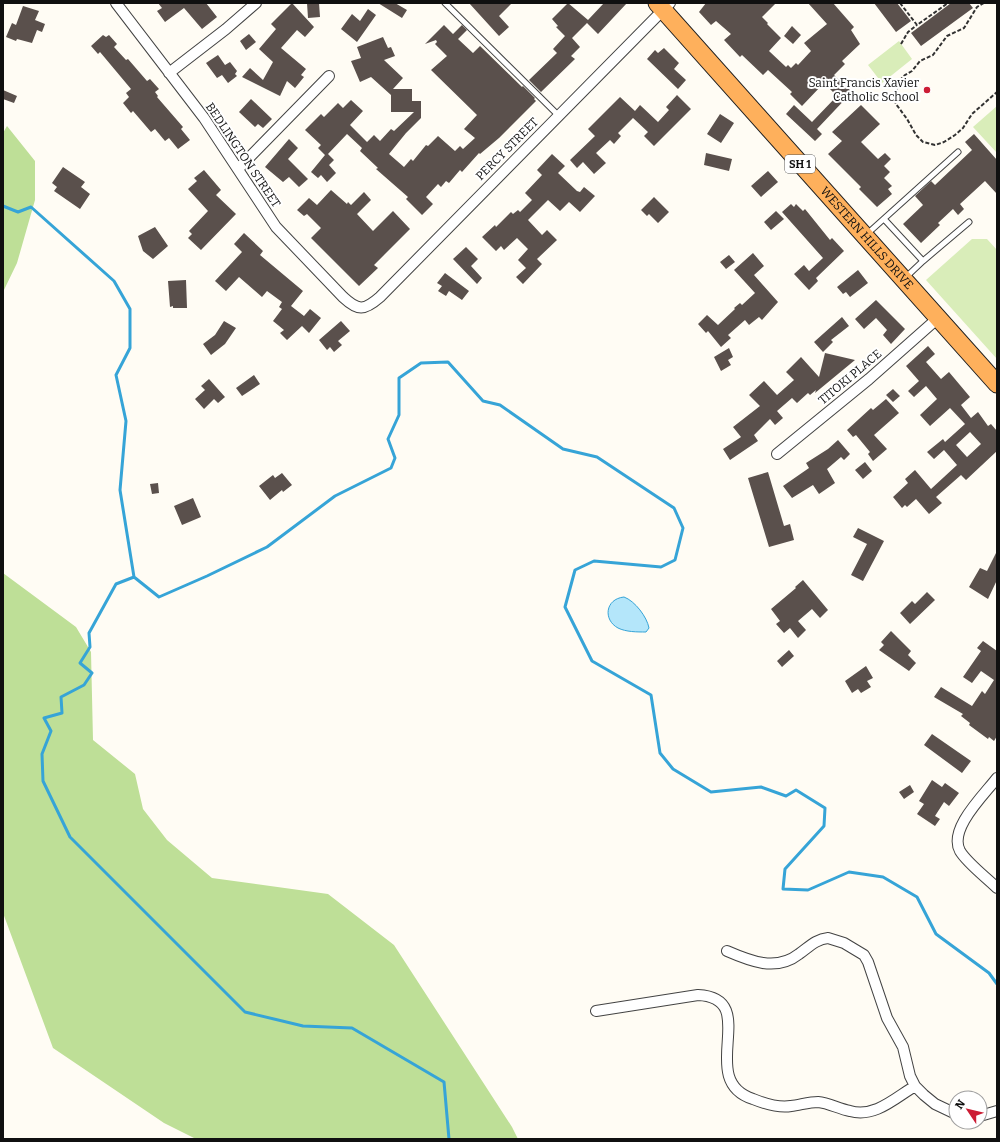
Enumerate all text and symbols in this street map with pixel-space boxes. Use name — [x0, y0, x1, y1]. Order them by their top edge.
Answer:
place label: Saint Francis Xavier Catholic School — [808, 76, 920, 104]
marker: Saint Francis Xavier Catholic School — [922, 85, 932, 95]
street label: BEDLINGTON STREET — [203, 100, 283, 210]
street label: PERCY STREET — [473, 115, 541, 183]
road number: SH 1 — [785, 155, 815, 173]
street label: WESTERN HILLS DRIVE — [817, 184, 916, 292]
street label: TITOKI PLACE — [816, 347, 884, 407]
north arrow — [948, 1090, 988, 1130]
text: N — [952, 1097, 968, 1112]

